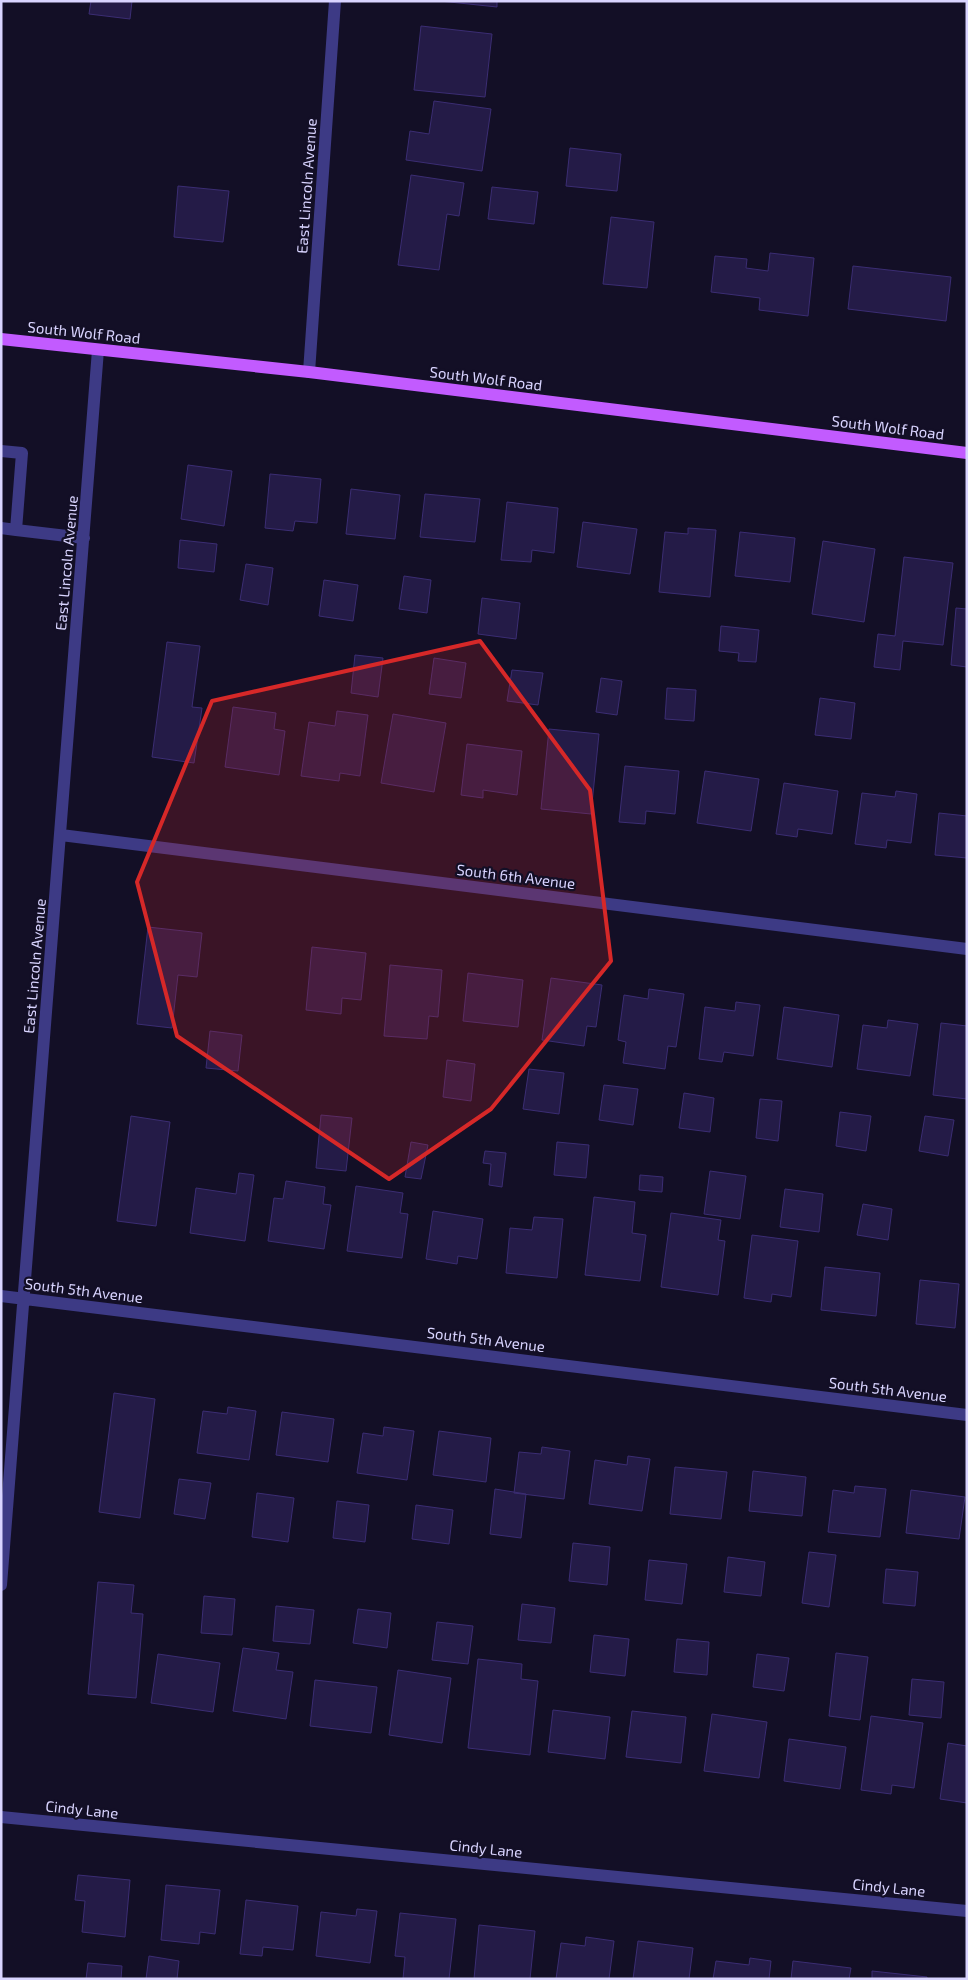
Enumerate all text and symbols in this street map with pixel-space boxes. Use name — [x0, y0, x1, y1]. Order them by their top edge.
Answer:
street label: East Lincoln Avenue — [292, 118, 320, 254]
street label: South Wolf Road — [27, 317, 141, 347]
street label: South Wolf Road — [429, 362, 543, 394]
street label: South Wolf Road — [831, 411, 945, 443]
street label: East Lincoln Avenue — [51, 495, 81, 631]
street label: South 6th Avenue — [456, 860, 576, 892]
street label: East Lincoln Avenue — [19, 898, 49, 1034]
street label: South 5th Avenue — [24, 1274, 144, 1306]
street label: South 5th Avenue — [426, 1323, 546, 1355]
street label: South 5th Avenue — [828, 1373, 948, 1405]
street label: Cindy Lane — [45, 1796, 119, 1822]
street label: Cindy Lane — [449, 1835, 523, 1861]
street label: Cindy Lane — [852, 1874, 926, 1900]

